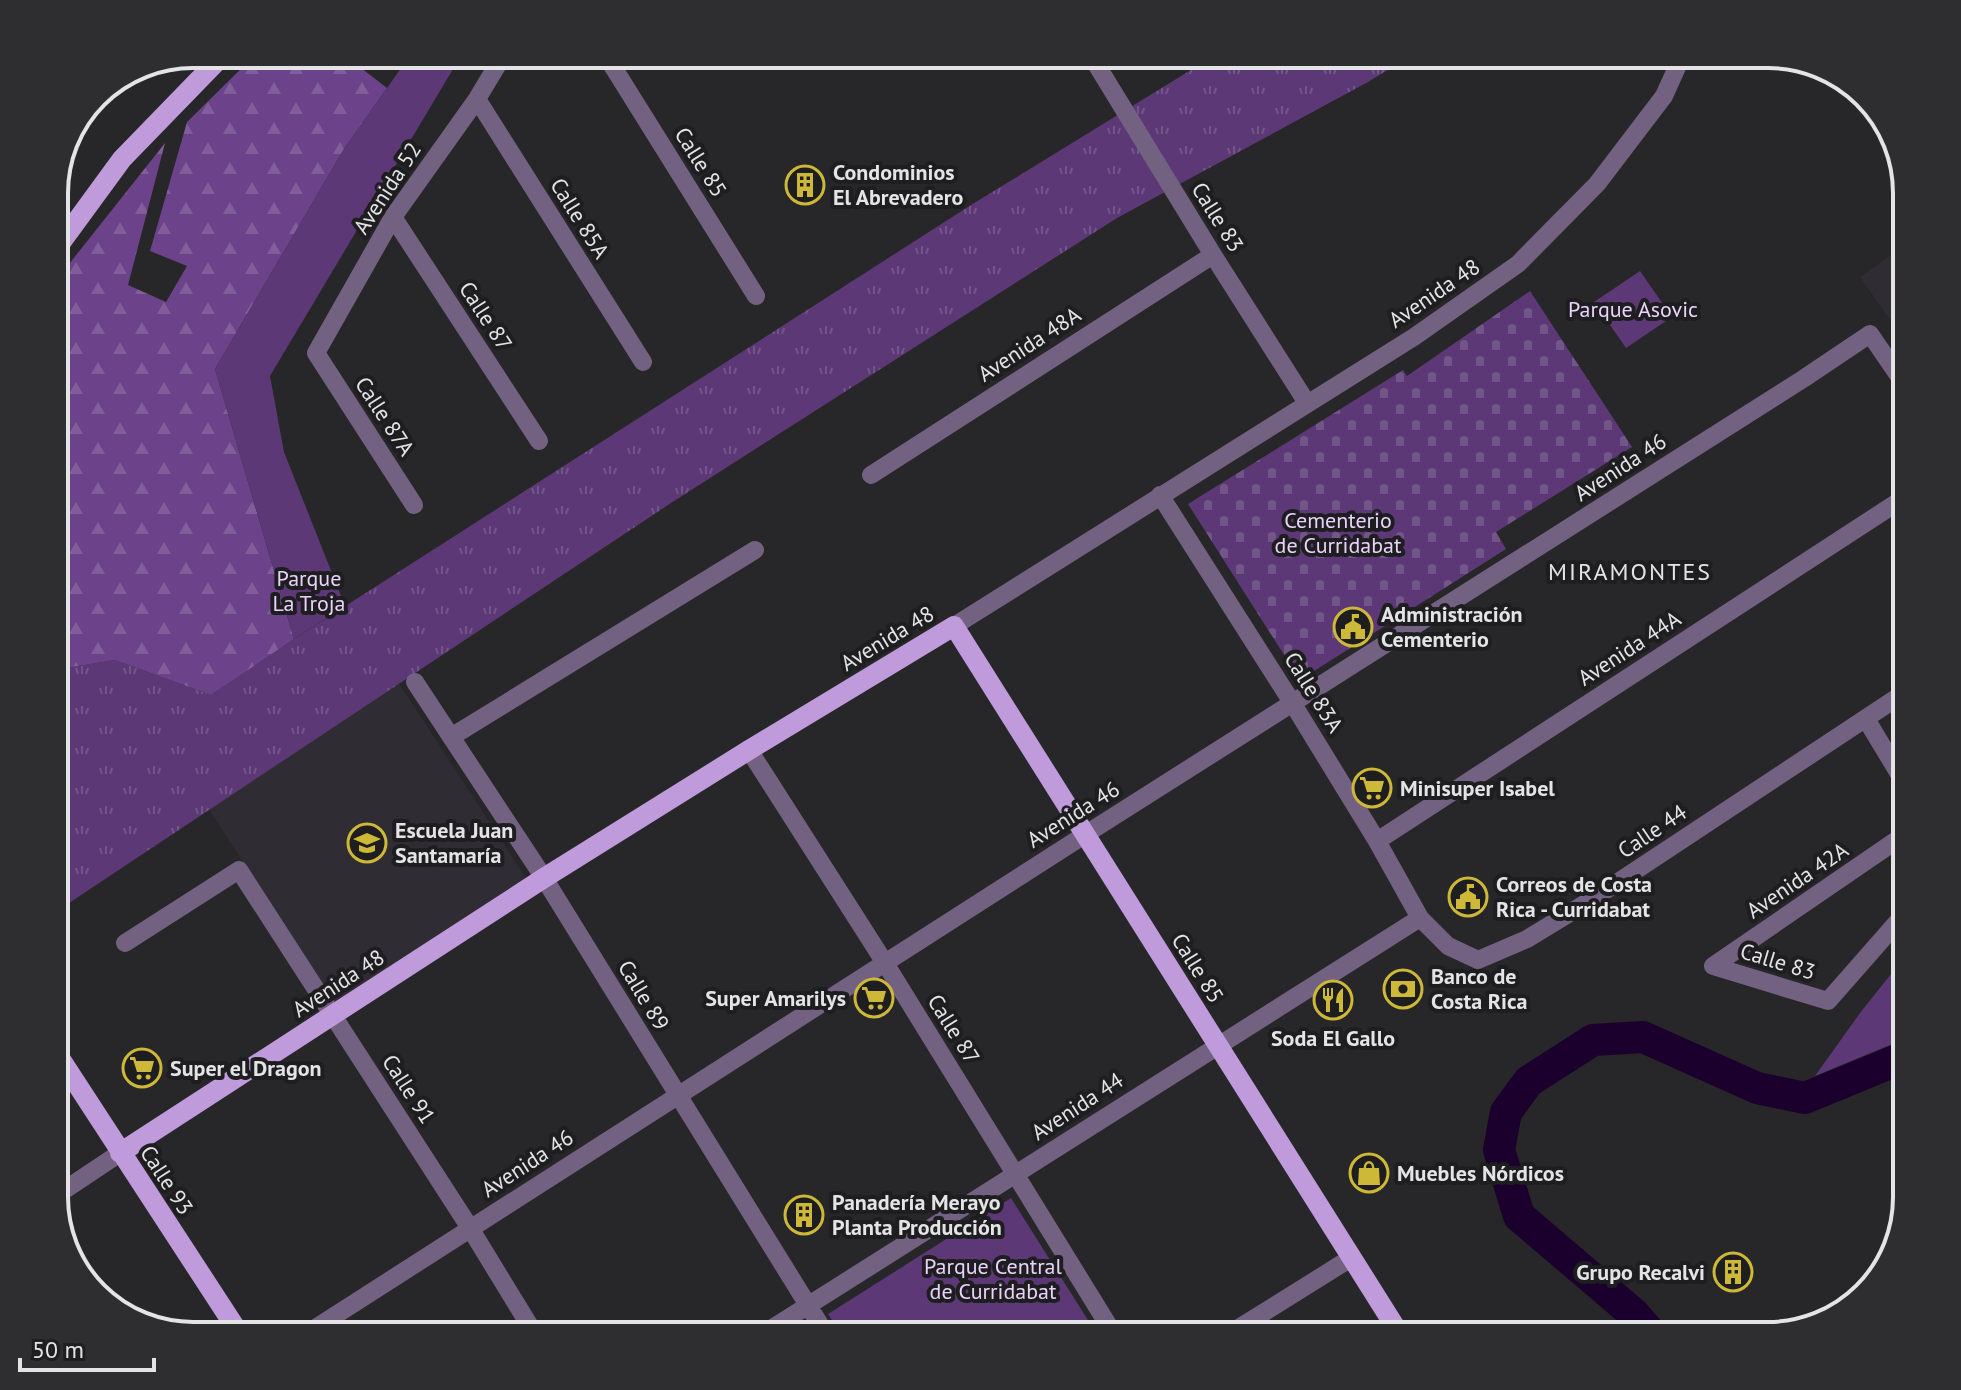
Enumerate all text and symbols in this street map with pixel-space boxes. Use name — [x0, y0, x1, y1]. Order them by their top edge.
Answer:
street label: Calle 85 — [669, 122, 733, 202]
street label: Avenida 52 — [347, 137, 427, 239]
place label: Condominios El Abrevadero — [833, 158, 963, 211]
building icon: Condominios El Abrevadero — [784, 164, 826, 206]
street label: Calle 85A — [544, 172, 616, 264]
street label: Calle 83 — [1186, 177, 1250, 257]
street label: Avenida 48 — [1383, 252, 1485, 334]
street label: Calle 87 — [453, 276, 519, 356]
park label: Parque Asovic — [1568, 295, 1698, 323]
street label: Avenida 48A — [972, 300, 1086, 388]
street label: Calle 87A — [349, 371, 421, 461]
street label: Avenida 46 — [1569, 427, 1671, 507]
park label: Cementerio de Curridabat — [1275, 506, 1402, 559]
district label: MIRAMONTES — [1548, 556, 1712, 587]
park label: Parque La Troja — [273, 564, 346, 617]
street label: Avenida 48 — [835, 599, 939, 677]
place label: Administración Cementerio — [1381, 600, 1523, 653]
street label: Avenida 44A — [1572, 604, 1686, 692]
public building icon: Administración Cementerio — [1332, 606, 1374, 648]
street label: Calle 83A — [1278, 646, 1350, 738]
supermarket icon: Minisuper Isabel — [1351, 767, 1393, 809]
place label: Minisuper Isabel — [1400, 774, 1555, 802]
street label: Avenida 46 — [1021, 775, 1125, 853]
street label: Calle 44 — [1612, 798, 1692, 864]
place label: Escuela Juan Santamaría — [395, 816, 513, 869]
school or university icon: Escuela Juan Santamaría — [346, 822, 388, 864]
street label: Avenida 42A — [1741, 836, 1853, 924]
place label: Correos de Costa Rica - Curridabat — [1496, 870, 1652, 923]
public building icon: Correos de Costa Rica - Curridabat — [1447, 876, 1489, 918]
street label: Calle 85 — [1166, 928, 1230, 1008]
street label: Calle 83 — [1737, 936, 1819, 986]
street label: Avenida 48 — [287, 943, 389, 1023]
street label: Calle 89 — [612, 955, 676, 1035]
place label: Banco de Costa Rica — [1431, 962, 1527, 1015]
bank icon: Banco de Costa Rica — [1382, 968, 1424, 1010]
supermarket icon: Super Amarilys — [853, 977, 895, 1019]
restaurant icon: Soda El Gallo — [1312, 979, 1354, 1021]
place label: Super Amarilys — [705, 984, 846, 1012]
street label: Calle 87 — [922, 989, 986, 1069]
place label: Soda El Gallo — [1271, 1024, 1395, 1052]
supermarket icon: Super el Dragon — [121, 1047, 163, 1089]
street label: Calle 91 — [376, 1049, 442, 1129]
place label: Super el Dragon — [170, 1054, 322, 1082]
street label: Avenida 44 — [1026, 1066, 1128, 1146]
street label: Avenida 46 — [476, 1123, 578, 1203]
street label: Calle 93 — [134, 1140, 200, 1220]
shop icon: Muebles Nórdicos — [1348, 1152, 1390, 1194]
place label: Muebles Nórdicos — [1397, 1159, 1564, 1187]
place label: Panadería Merayo Planta Producción — [832, 1188, 1002, 1241]
building icon: Panadería Merayo Planta Producción — [783, 1194, 825, 1236]
building icon: Grupo Recalvi — [1712, 1251, 1754, 1293]
park label: Parque Central de Curridabat — [924, 1252, 1063, 1305]
place label: Grupo Recalvi — [1576, 1258, 1705, 1286]
scale bar — [20, 1322, 154, 1372]
text: 50 m — [32, 1334, 84, 1365]

